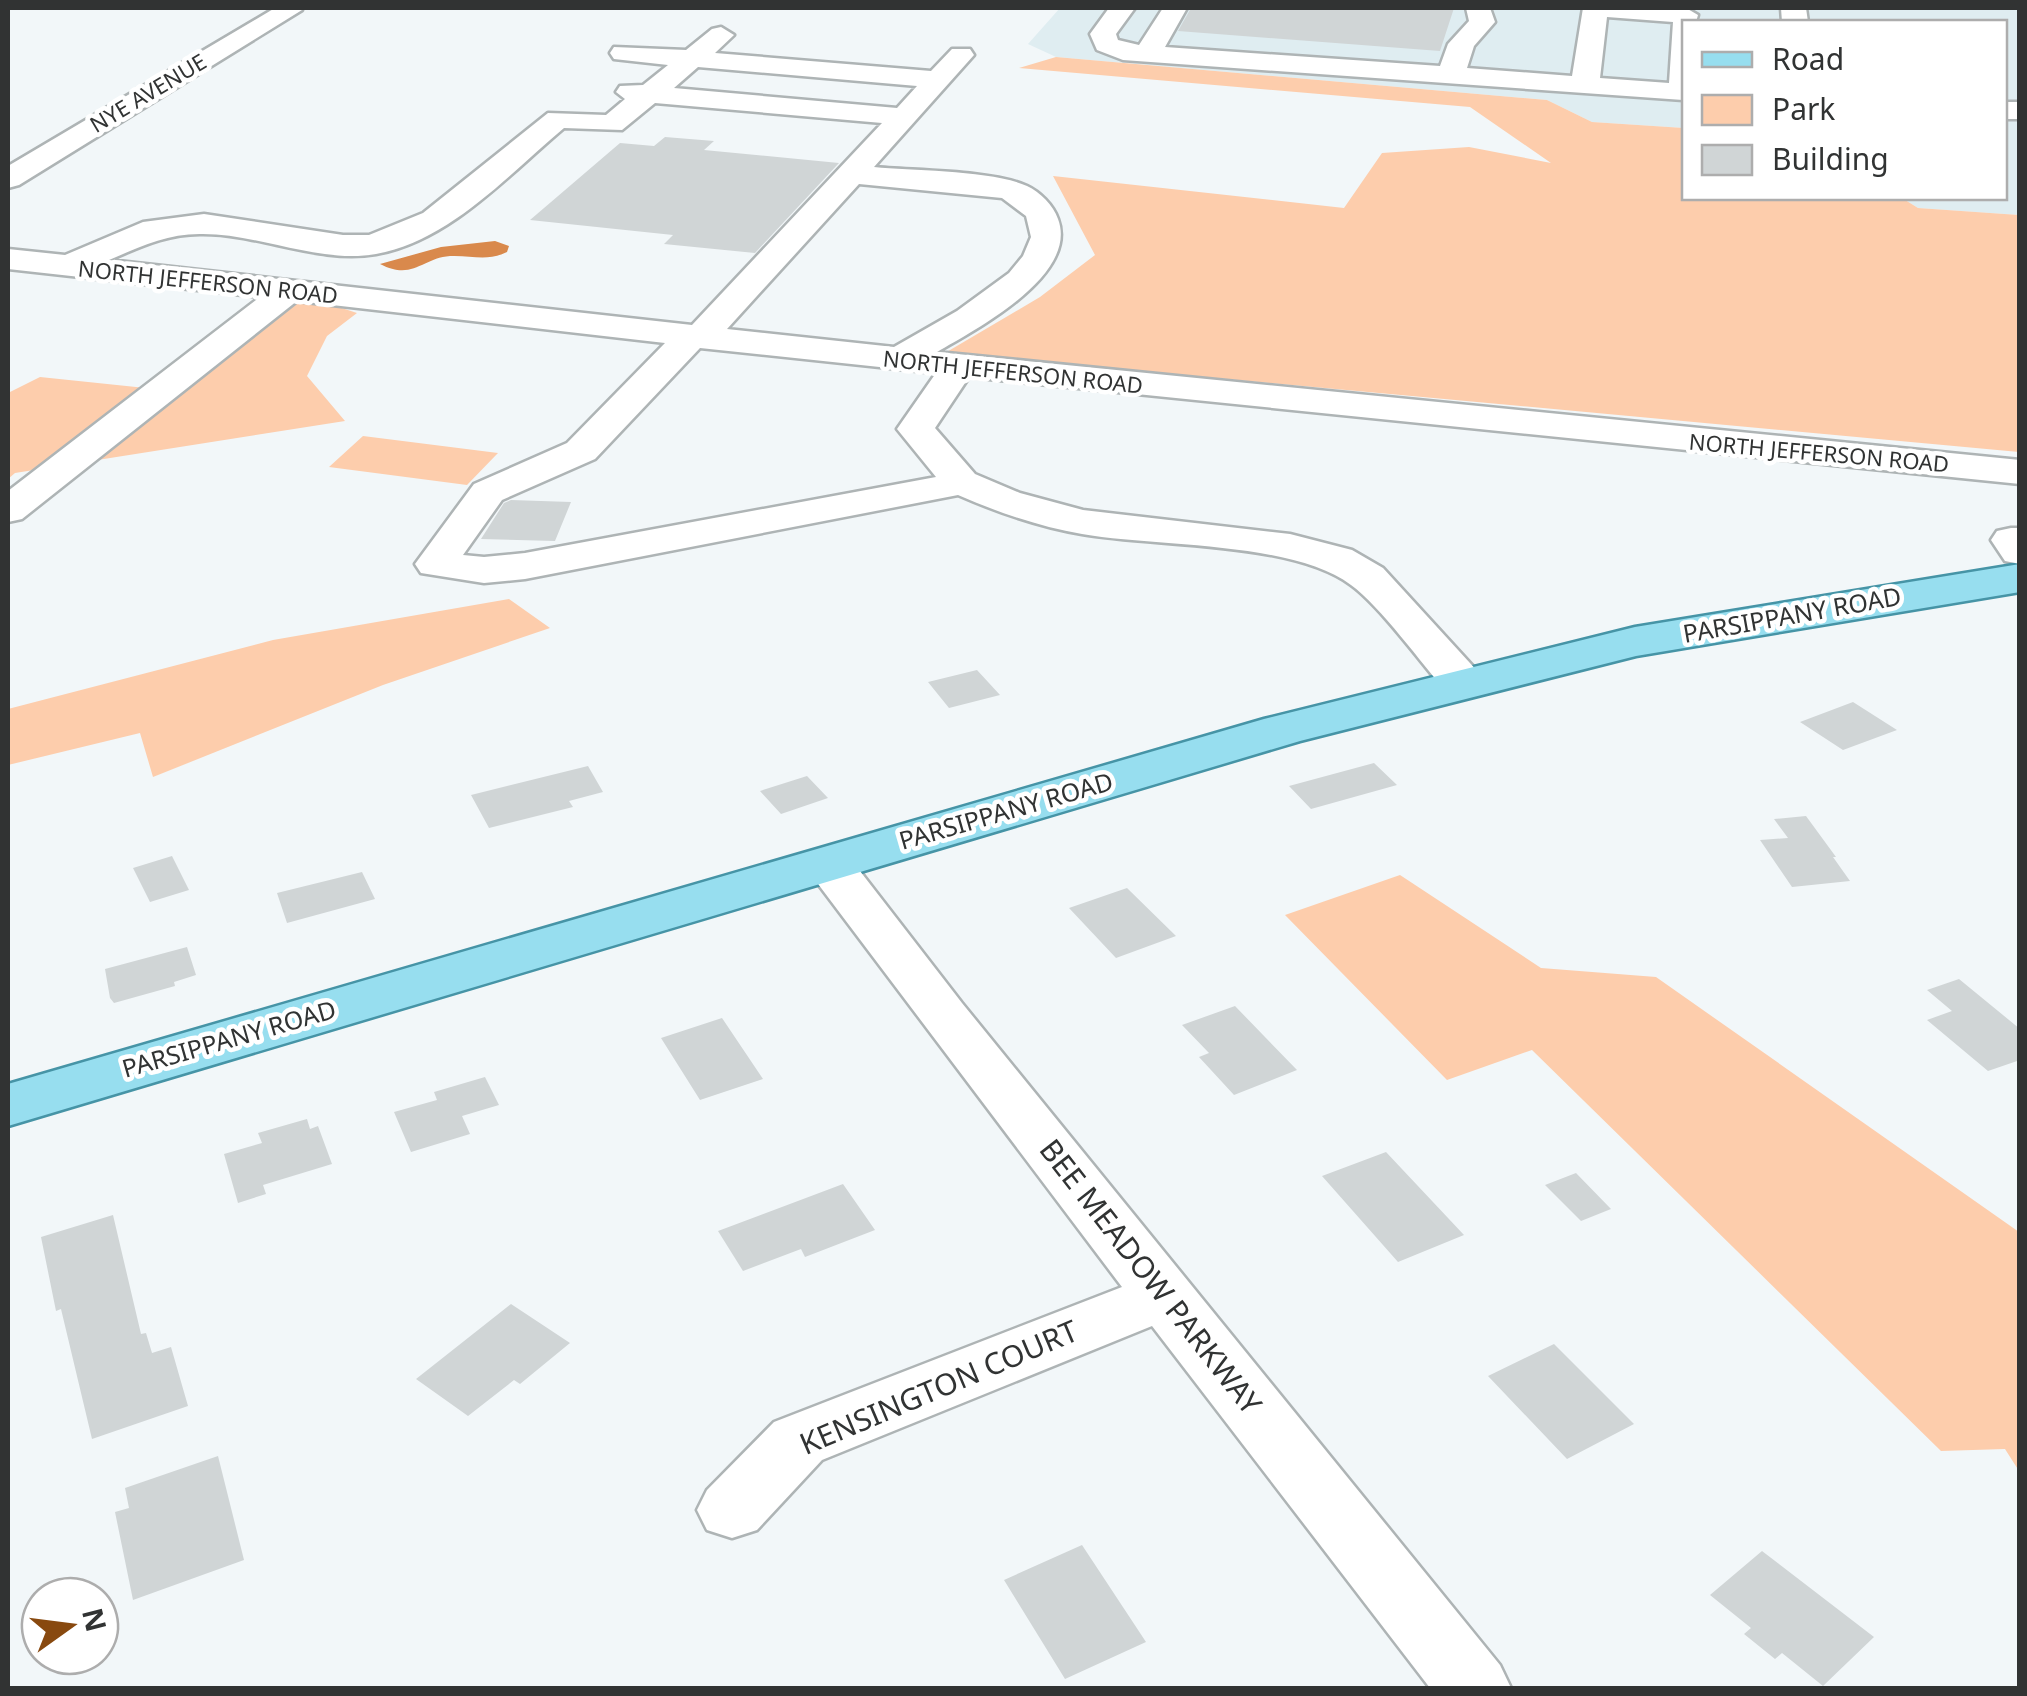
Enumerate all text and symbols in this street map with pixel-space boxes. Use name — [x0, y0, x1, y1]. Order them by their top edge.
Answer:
legend — [1682, 20, 2007, 200]
text: Road — [1772, 38, 1844, 79]
street label: NYE AVENUE — [84, 46, 211, 139]
text: Park — [1772, 88, 1835, 129]
text: Building — [1772, 138, 1889, 179]
street label: NORTH JEFFERSON ROAD — [77, 252, 339, 310]
street label: NORTH JEFFERSON ROAD — [882, 342, 1144, 400]
street label: NORTH JEFFERSON ROAD — [1688, 426, 1950, 478]
street label: PARSIPPANY ROAD — [1680, 578, 1904, 650]
street label: PARSIPPANY ROAD — [895, 763, 1117, 857]
street label: PARSIPPANY ROAD — [118, 991, 340, 1085]
street label: BEE MEADOW PARKWAY — [1031, 1130, 1272, 1422]
street label: KENSINGTON COURT — [793, 1309, 1084, 1464]
north arrow — [20, 1576, 120, 1676]
text: N — [74, 1604, 116, 1635]

